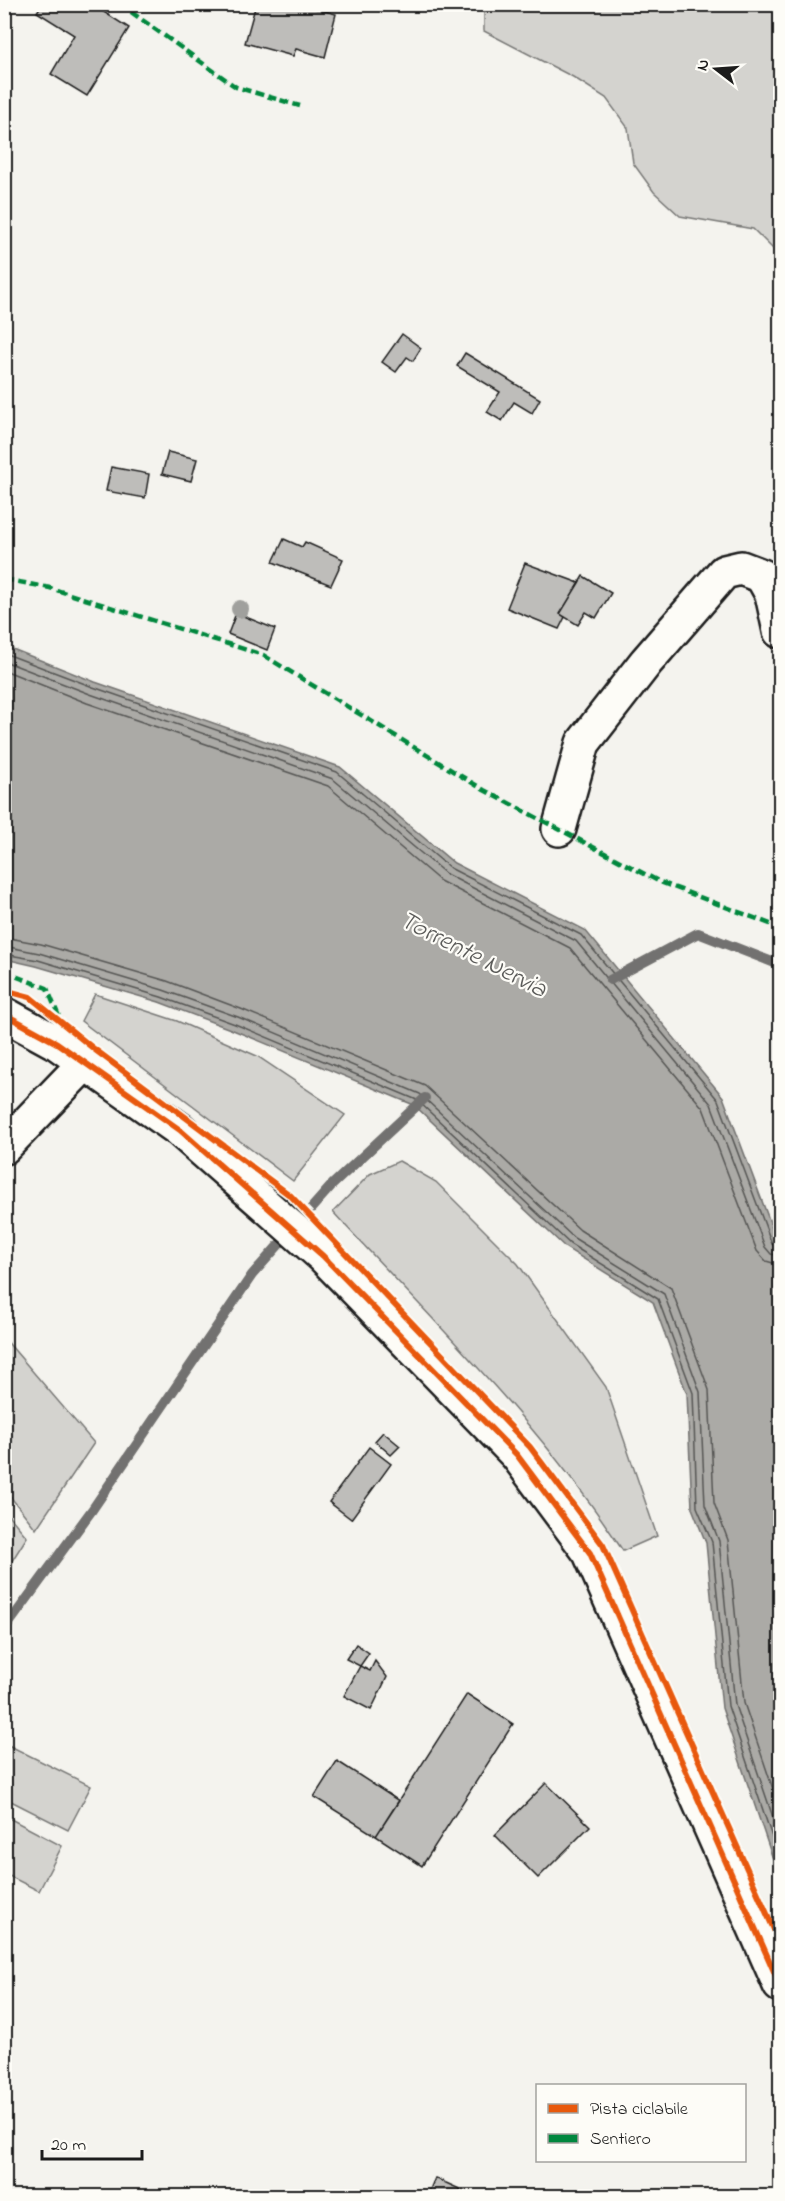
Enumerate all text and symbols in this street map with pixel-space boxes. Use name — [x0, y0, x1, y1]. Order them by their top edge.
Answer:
north arrow — [686, 39, 746, 99]
text: N — [691, 56, 717, 74]
water label: Torrente Nervia — [392, 902, 554, 1010]
legend — [536, 2084, 746, 2162]
text: Pista ciclabile — [590, 2097, 689, 2123]
scale bar — [42, 2123, 142, 2161]
text: Sentiero — [590, 2127, 651, 2153]
text: 20 m — [51, 2133, 86, 2159]

